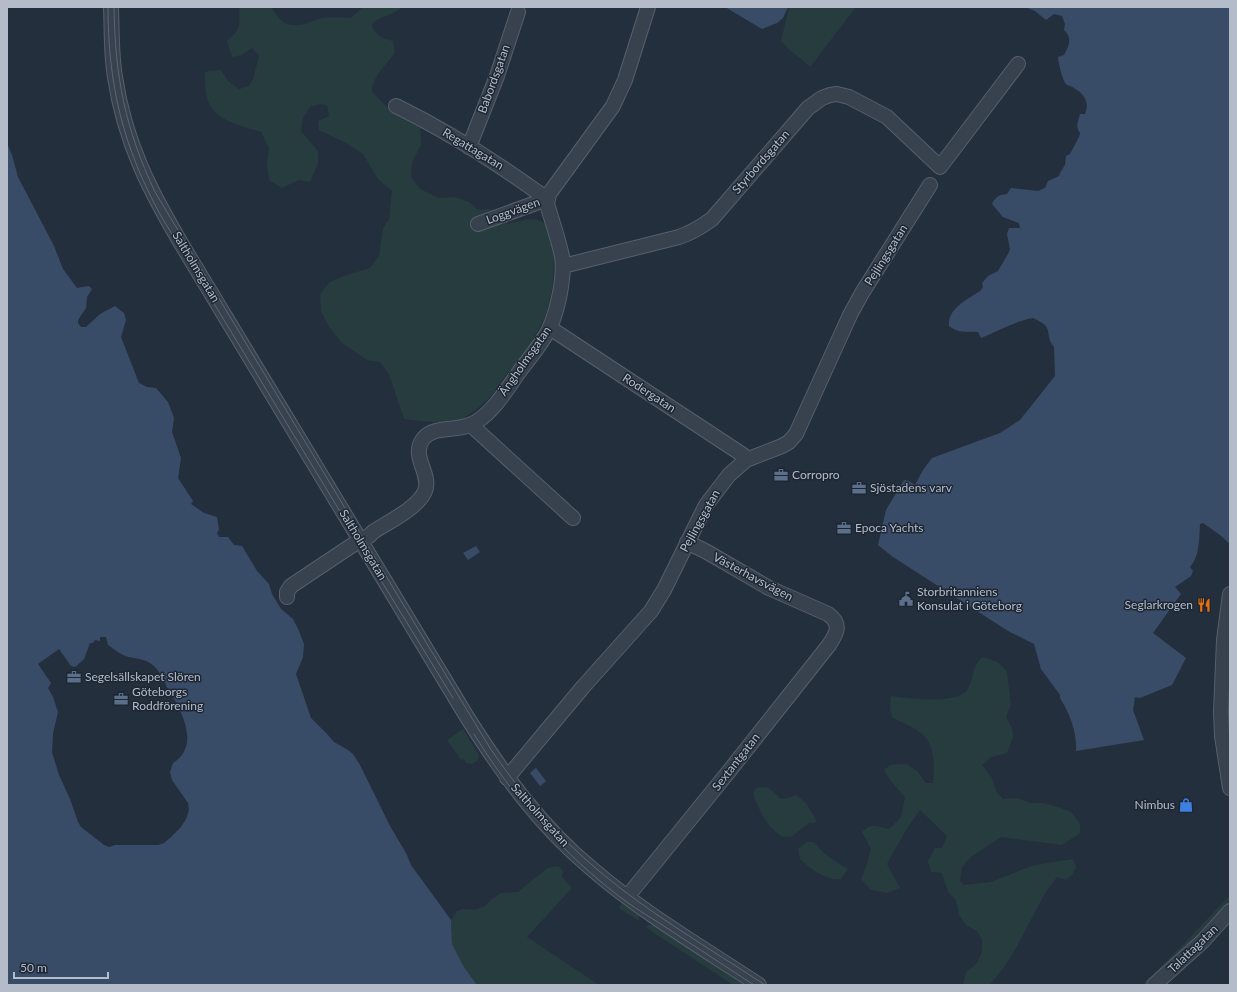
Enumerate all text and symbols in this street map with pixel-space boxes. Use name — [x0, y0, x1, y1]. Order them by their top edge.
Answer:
street label: Babordsgatan — [474, 42, 513, 115]
street label: Regattagatan — [440, 124, 507, 173]
street label: Styrbordsgatan — [729, 127, 792, 197]
street label: Loggvägen — [484, 194, 542, 227]
street label: Pejlingsgatan — [861, 221, 910, 288]
street label: Saltholmsgatan — [169, 229, 223, 305]
street label: Ängholmsgatan — [495, 323, 554, 398]
street label: Rodergatan — [620, 370, 679, 415]
office icon: Corropro — [773, 467, 789, 483]
place label: Corropro — [792, 467, 840, 482]
office icon: Sjöstadens varv — [851, 480, 867, 496]
place label: Sjöstadens varv — [870, 480, 953, 495]
street label: Pejlingsgatan — [676, 487, 723, 555]
street label: Saltholmsgatan — [336, 507, 390, 583]
office icon: Epoca Yachts — [836, 520, 852, 536]
place label: Epoca Yachts — [855, 520, 924, 535]
street label: Västerhavsvägen — [711, 549, 796, 604]
place label: Storbritanniens Konsulat i Göteborg — [917, 584, 1022, 613]
public building icon: Storbritanniens Konsulat i Göteborg — [898, 591, 914, 607]
place label: Seglarkrogen — [1125, 597, 1193, 612]
restaurant icon: Seglarkrogen — [1196, 597, 1212, 613]
office icon: Segelsällskapet Slören — [66, 669, 82, 685]
place label: Segelsällskapet Slören — [85, 669, 201, 684]
place label: Göteborgs Roddförening — [132, 684, 203, 713]
office icon: Göteborgs Roddförening — [113, 691, 129, 707]
street label: Sextantgatan — [708, 730, 763, 793]
street label: Saltholmsgatan — [508, 780, 573, 849]
place label: Nimbus — [1135, 797, 1175, 812]
shop icon: Nimbus — [1178, 797, 1194, 813]
street label: Talattagatan — [1165, 921, 1221, 976]
scale bar — [14, 954, 108, 980]
text: 50 m — [20, 960, 47, 975]

